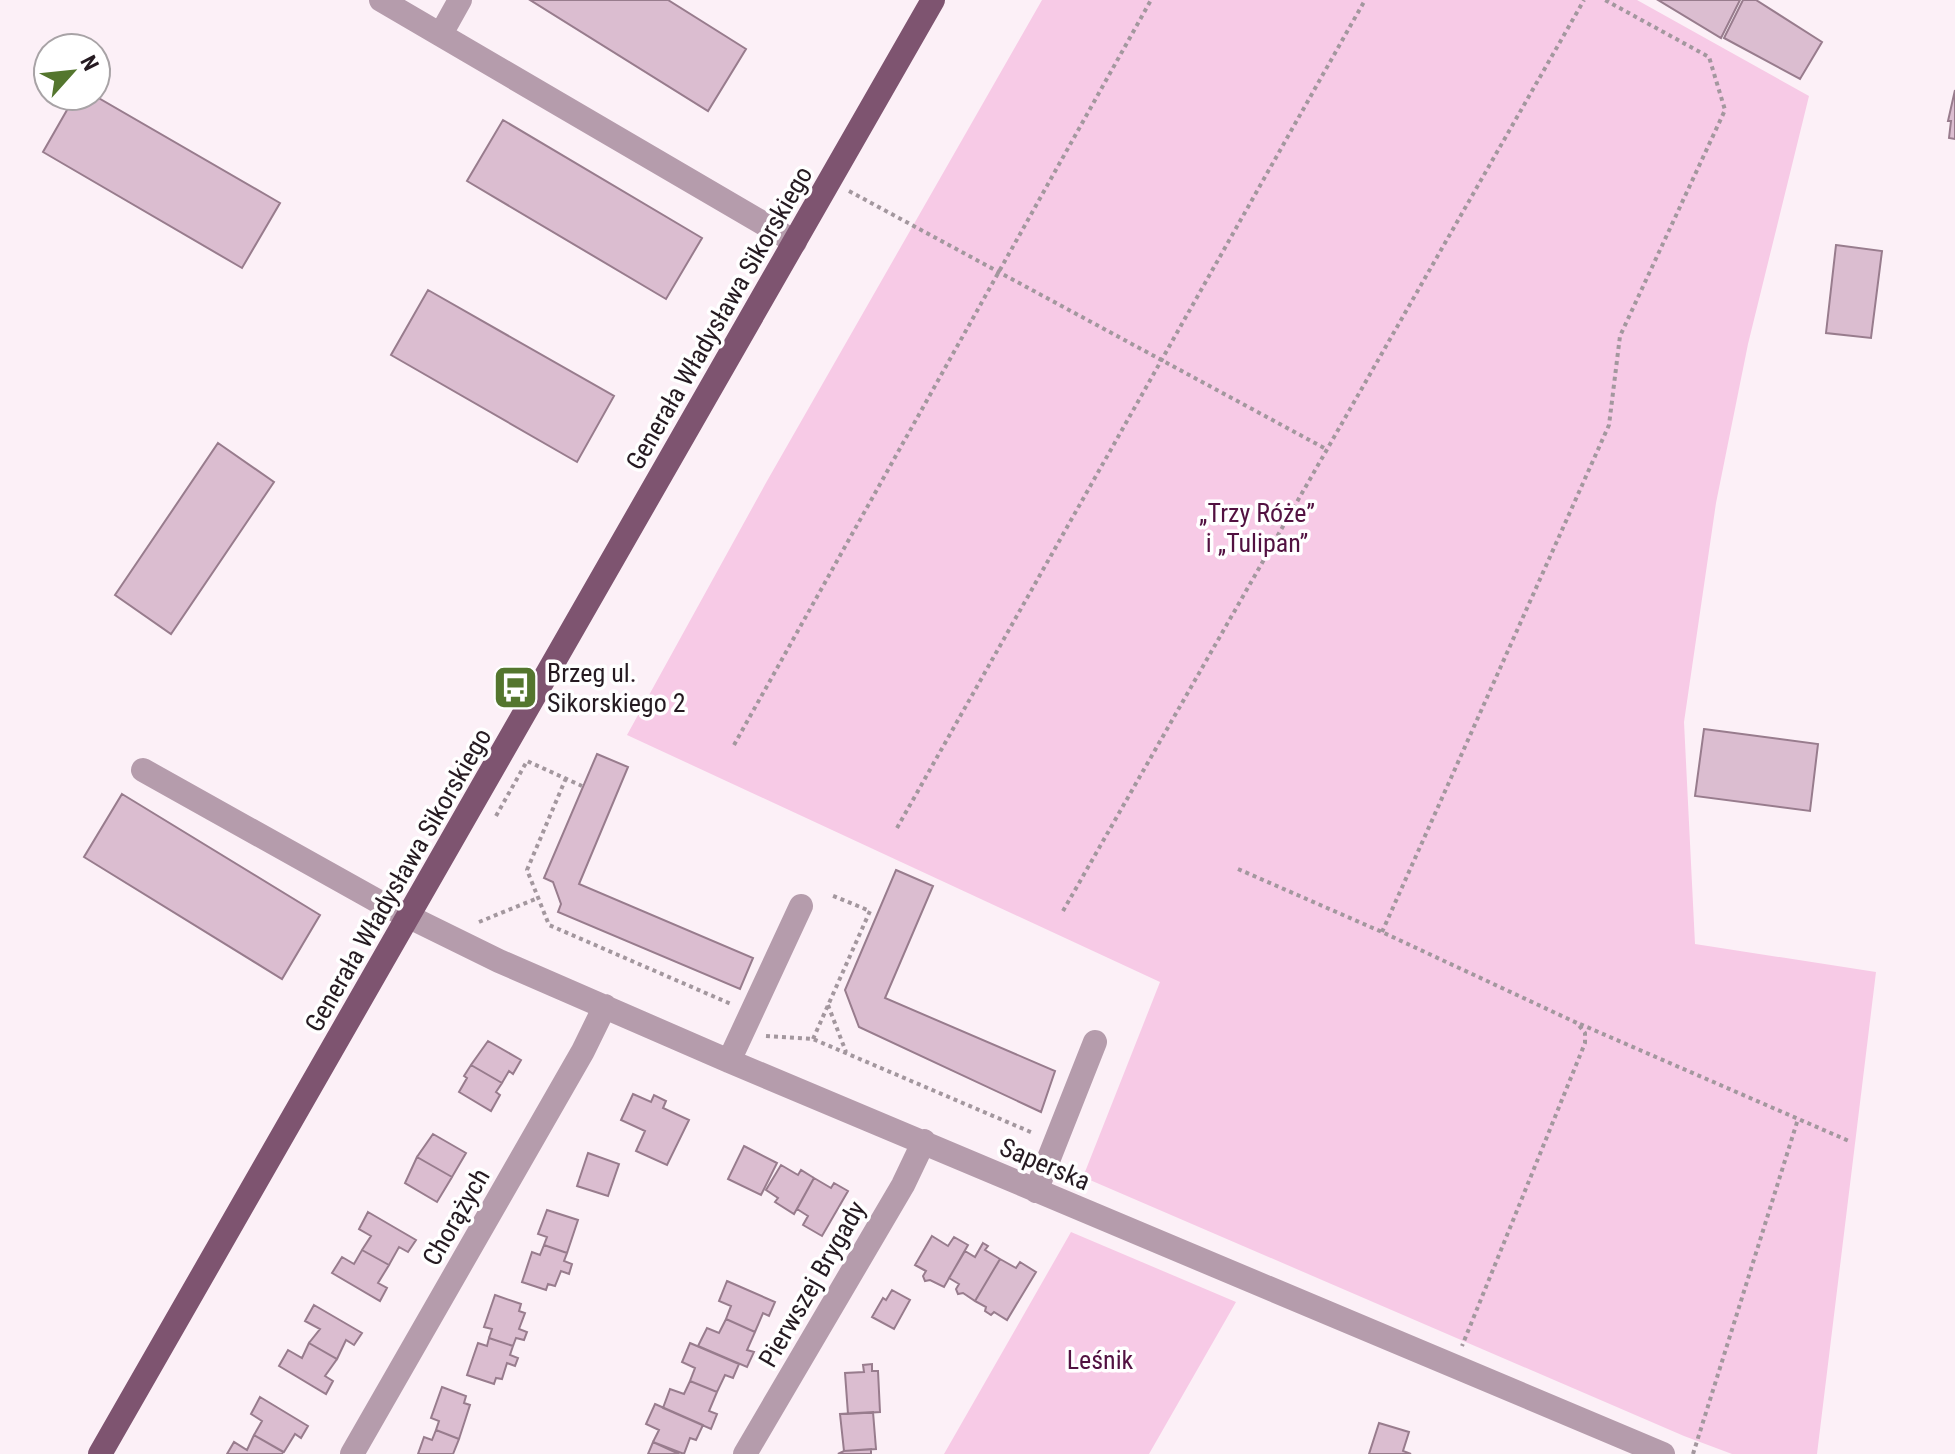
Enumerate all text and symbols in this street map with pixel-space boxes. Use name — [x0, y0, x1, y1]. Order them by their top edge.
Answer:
north arrow — [32, 32, 112, 112]
text: N — [75, 51, 104, 75]
street label: Generała Władysława Sikorskiego — [620, 161, 818, 475]
park label: „Trzy Róże” i „Tulipan” — [1199, 498, 1315, 558]
place label: Brzeg ul. Sikorskiego 2 — [547, 658, 686, 718]
bus stop icon: Brzeg ul. Sikorskiego 2 — [492, 664, 540, 712]
street label: Generała Władysława Sikorskiego — [299, 723, 497, 1037]
street label: Saperska — [995, 1132, 1095, 1196]
street label: Chorążych — [416, 1163, 496, 1271]
street label: Pierwszej Brygady — [752, 1196, 872, 1372]
park label: Leśnik — [1067, 1345, 1134, 1375]

